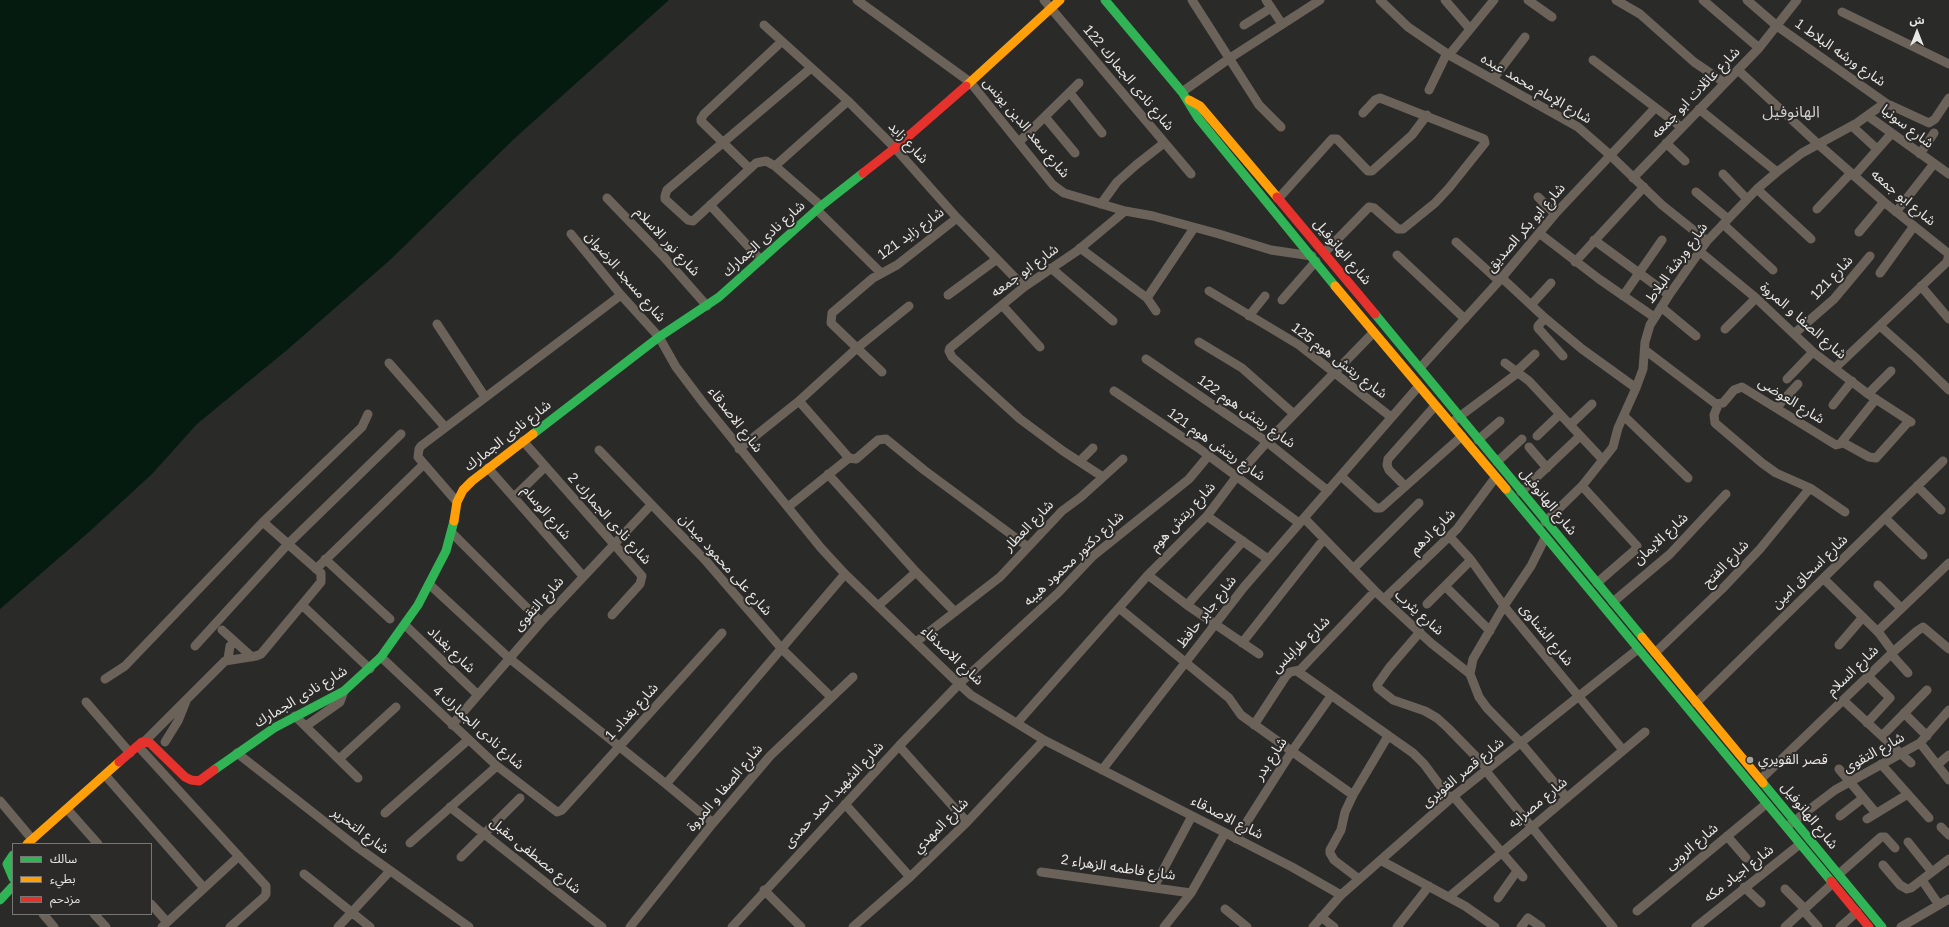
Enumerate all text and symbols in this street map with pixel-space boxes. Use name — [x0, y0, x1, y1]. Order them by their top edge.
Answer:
north arrow — [1897, 12, 1937, 52]
text: ش — [1909, 14, 1925, 26]
street label: شارع ورشه البلاط 1 — [1791, 16, 1889, 90]
street label: شارع نادى الجمارك 122 — [1079, 22, 1177, 134]
street label: شارع عائلات ابو جمعه — [1648, 44, 1744, 142]
street label: شارع الإمام محمد عبده — [1477, 50, 1595, 128]
street label: شارع سعد الدين يونس — [979, 74, 1073, 182]
street label: شارع سونيا — [1877, 102, 1937, 152]
district label: الهانوفيل — [1762, 103, 1820, 123]
street label: شارع زايد — [884, 119, 932, 167]
street label: شارع ابو جمعه — [1867, 166, 1939, 230]
street label: شارع ابو بكر الصديق — [1483, 180, 1569, 276]
street label: شارع نادى الجمارك — [719, 197, 809, 281]
street label: شارع نور الاسلام — [631, 204, 703, 280]
street label: شارع زايد 121 — [874, 204, 948, 264]
street label: شارع الهانوفيل — [1309, 215, 1375, 289]
street label: شارع ورشة البلاط — [1642, 220, 1712, 306]
street label: شارع مسجد الرضوان — [581, 228, 669, 326]
street label: شارع ابو جمعه — [988, 241, 1062, 301]
street label: شارع 121 — [1807, 252, 1857, 304]
street label: شارع الصفا و المروة — [1756, 279, 1850, 363]
street label: شارع ريتش هوم 125 — [1288, 319, 1390, 403]
street label: شارع ريتش هوم 122 — [1194, 372, 1298, 452]
street label: شارع العوضى — [1755, 374, 1827, 428]
street label: شارع الاصدقاء — [704, 384, 766, 456]
street label: شارع نادى الجمارك — [461, 397, 555, 475]
street label: شارع ريتش هوم 121 — [1164, 405, 1268, 485]
street label: شارع الهانوفيل — [1516, 465, 1580, 539]
street label: شارع نادى الجمارك 2 — [564, 470, 654, 568]
street label: شارع ريتش هوم — [1147, 479, 1219, 555]
street label: شارع الوسام — [518, 482, 574, 544]
street label: شارع العطار — [1001, 497, 1057, 555]
street label: شارع ادهم — [1407, 506, 1459, 558]
street label: شارع دكتور محمود هيبه — [1020, 508, 1128, 610]
street label: شارع الايمان — [1630, 509, 1692, 569]
street label: شارع على محمود ميدان — [675, 511, 775, 619]
street label: شارع اسحاق امين — [1768, 531, 1852, 613]
street label: شارع الفتح — [1699, 537, 1753, 591]
street label: شارع التقوى — [510, 573, 568, 635]
street label: شارع جابر حافظ — [1174, 573, 1240, 651]
street label: شارع يثرب — [1391, 587, 1447, 639]
street label: شارع الشناوى — [1516, 600, 1576, 670]
street label: شارع طرابلس — [1268, 613, 1334, 677]
street label: شارع بغداد — [424, 623, 478, 677]
street label: شارع الاصدقاء — [917, 623, 987, 689]
street label: شارع السلام — [1824, 642, 1882, 700]
street label: شارع نادى الجمارك — [251, 663, 351, 731]
street label: شارع بغداد 1 — [602, 680, 662, 744]
street label: شارع نادى الجمارك 4 — [429, 683, 527, 773]
street label: شارع التقوى — [1840, 729, 1908, 777]
street label: شارع بدر — [1251, 734, 1291, 784]
street label: شارع قصر القويرى — [1418, 735, 1508, 811]
street label: شارع الشهيد احمد حمدى — [780, 738, 888, 852]
street label: شارع الصفا و المروة — [684, 741, 766, 835]
place label: قصر القويري — [1758, 752, 1828, 768]
marker: قصر القويري — [1745, 755, 1755, 765]
street label: شارع مصرايه — [1505, 774, 1571, 832]
street label: شارع الهانوفيل — [1777, 779, 1841, 853]
street label: شارع الاصدقاء — [1188, 793, 1266, 843]
street label: شارع المهدي — [910, 795, 972, 857]
street label: شارع التحرير — [328, 804, 392, 858]
street label: شارع مصطفى مقبل — [486, 814, 584, 898]
street label: شارع الروبى — [1662, 820, 1722, 874]
street label: شارع اجياد مكه — [1701, 842, 1777, 906]
legend — [12, 843, 152, 915]
text: سالك — [50, 852, 77, 866]
street label: شارع فاطمه الزهراء 2 — [1060, 852, 1176, 884]
text: بطيء — [50, 872, 76, 886]
text: مزدحم — [50, 892, 80, 906]

